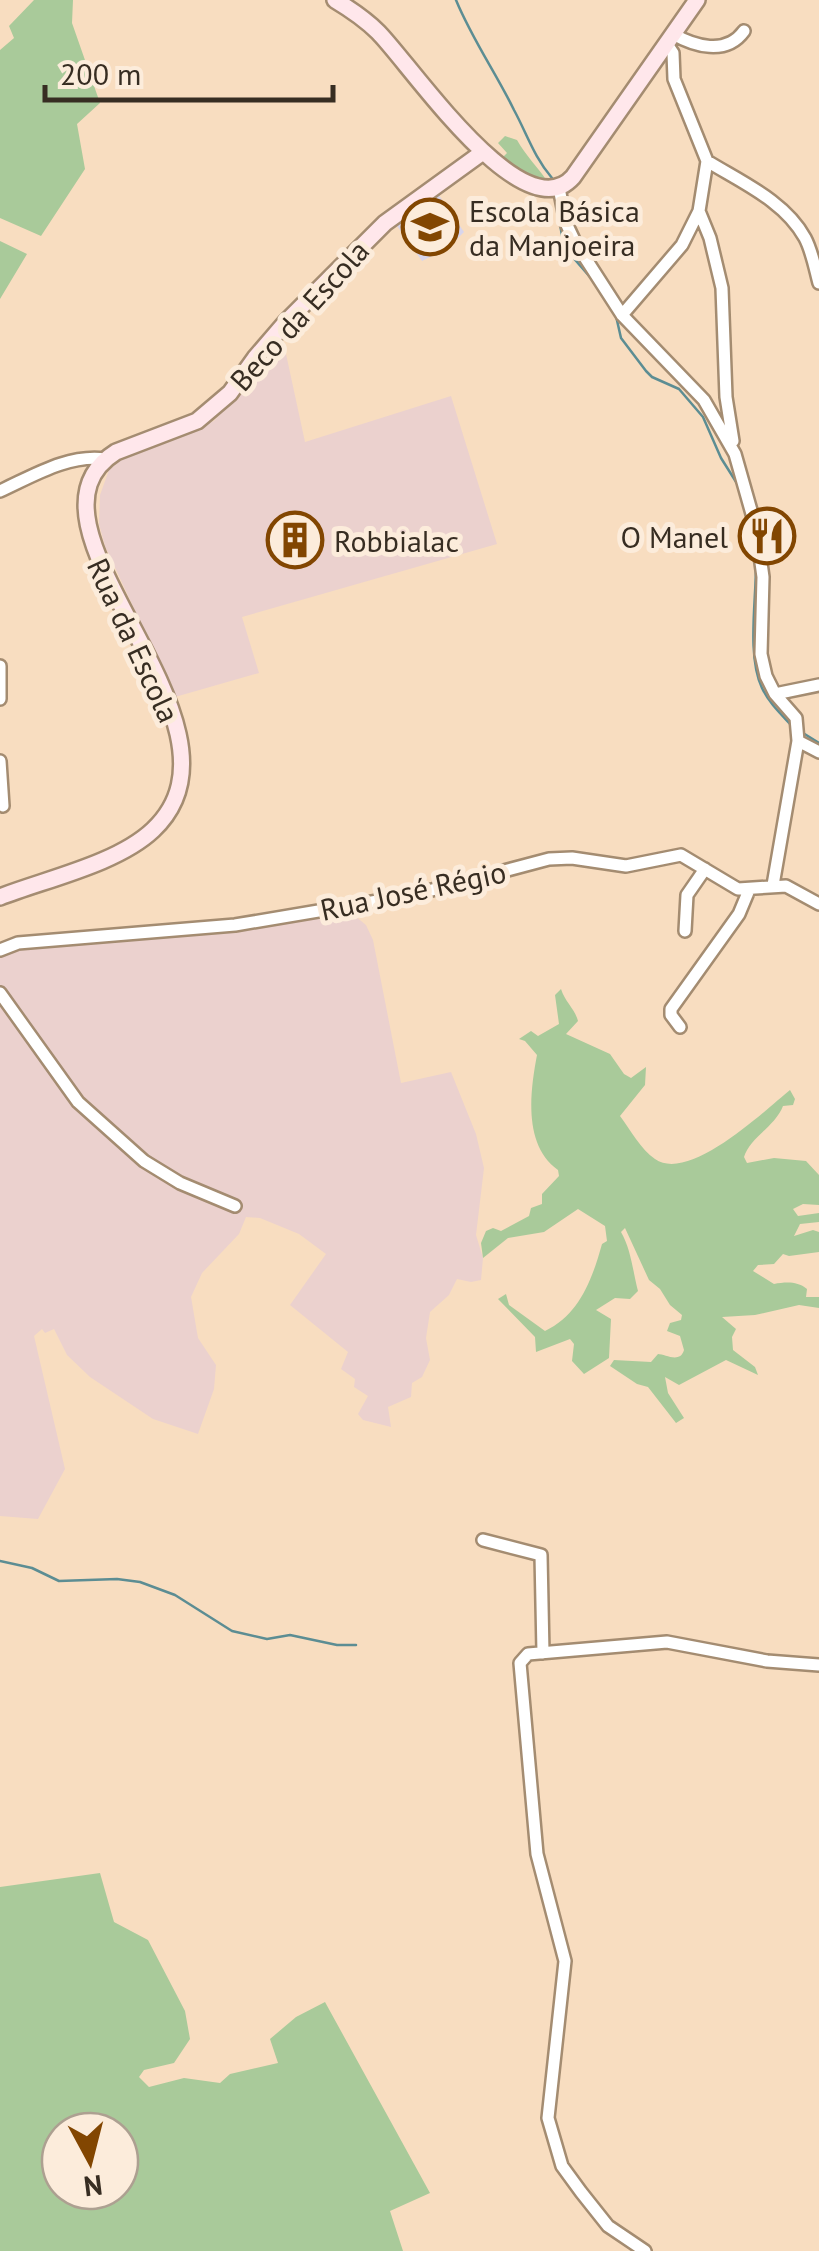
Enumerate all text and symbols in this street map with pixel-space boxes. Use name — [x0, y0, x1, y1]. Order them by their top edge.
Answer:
scale bar — [45, 40, 332, 102]
text: 200 m — [60, 54, 141, 93]
place label: Escola Básica da Manjoeira — [469, 191, 640, 264]
school or university icon: Escola Básica da Manjoeira — [400, 197, 460, 257]
street label: Beco da Escola — [221, 231, 377, 399]
restaurant icon: O Manel — [737, 506, 797, 566]
building icon: Robbialac — [265, 510, 325, 570]
place label: O Manel — [620, 517, 728, 556]
place label: Robbialac — [334, 521, 459, 560]
street label: Rua da Escola — [79, 552, 189, 728]
street label: Rua José Régio — [317, 851, 509, 929]
north arrow — [40, 2111, 140, 2211]
text: N — [82, 2167, 104, 2206]

